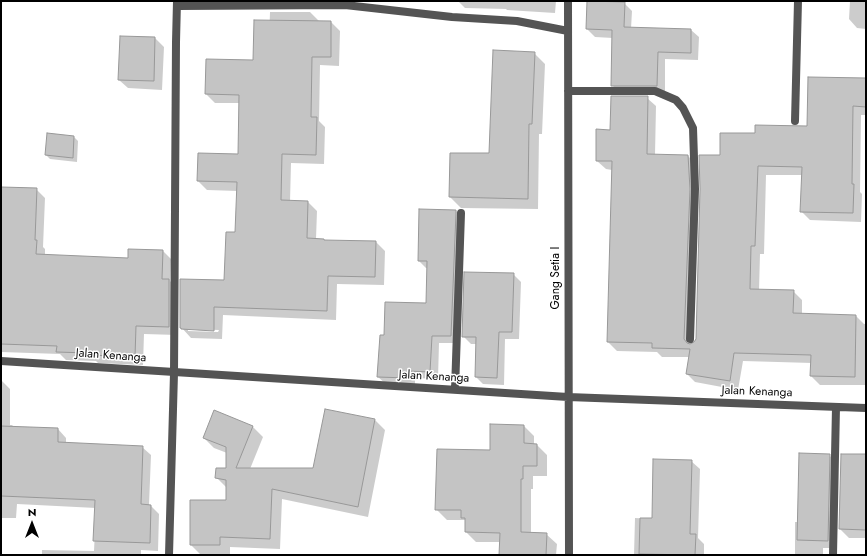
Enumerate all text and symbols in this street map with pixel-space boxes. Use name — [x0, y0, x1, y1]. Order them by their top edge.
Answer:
street label: Gang Setia I — [549, 247, 563, 309]
street label: Jalan Kenanga — [75, 346, 147, 366]
street label: Jalan Kenanga — [398, 368, 470, 386]
street label: Jalan Kenanga — [721, 384, 793, 400]
north arrow — [12, 504, 52, 544]
text: N — [28, 504, 36, 520]

